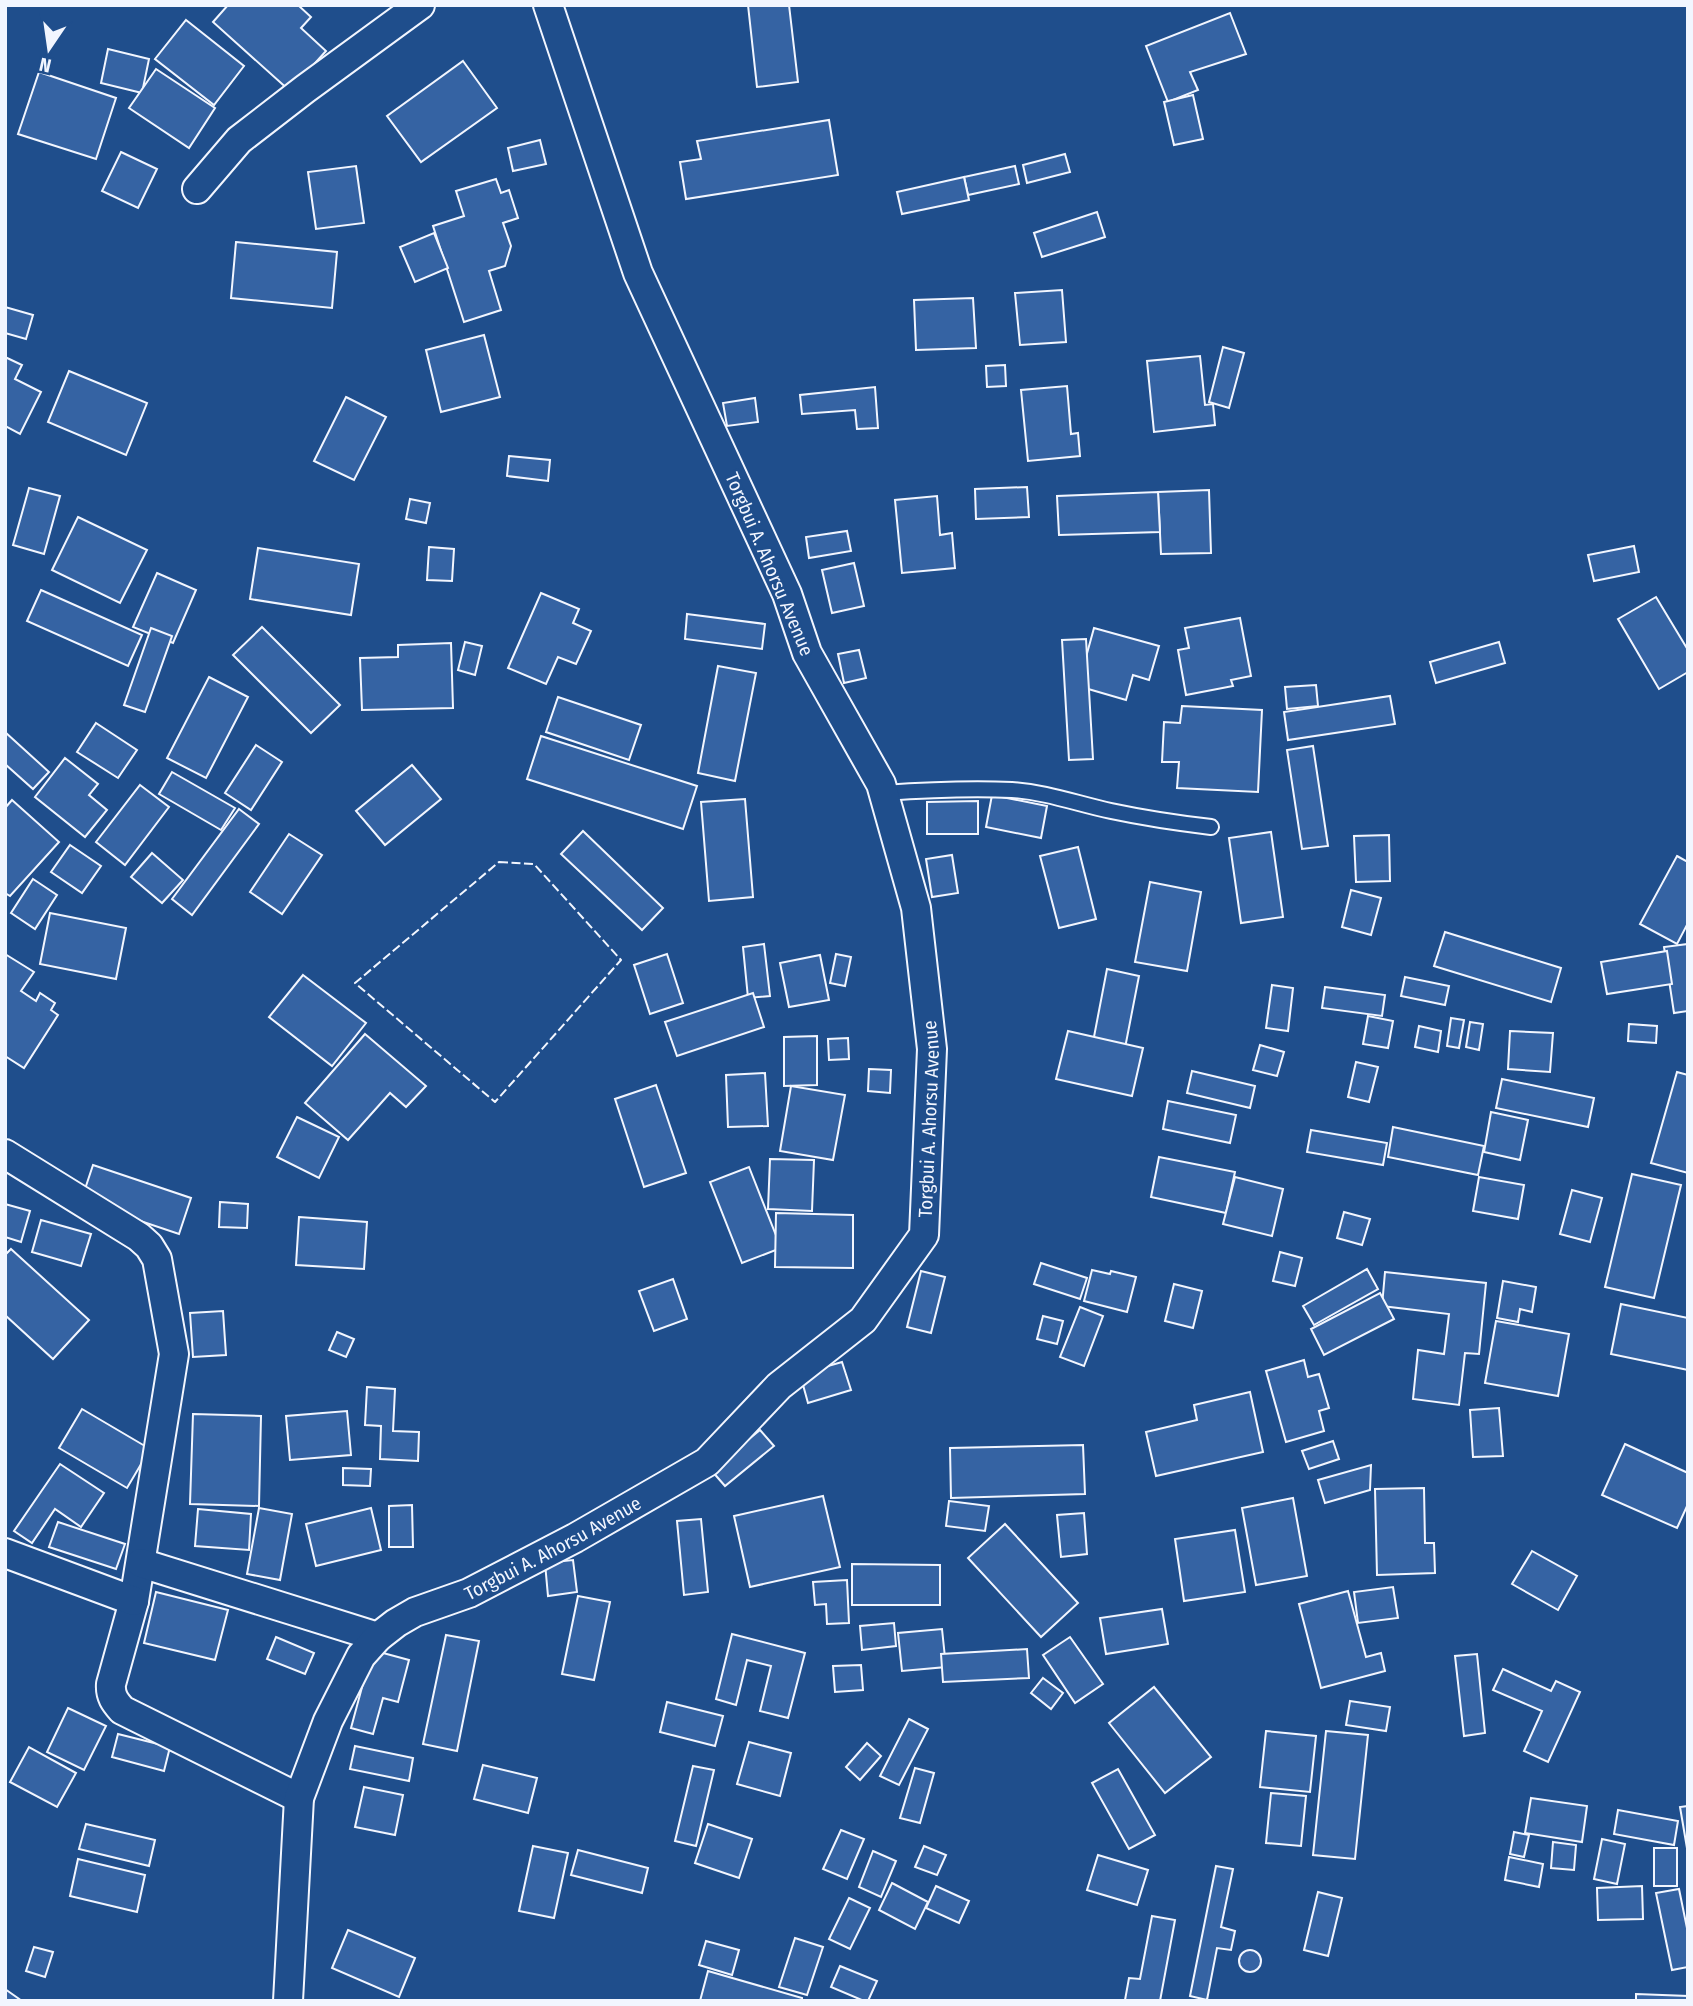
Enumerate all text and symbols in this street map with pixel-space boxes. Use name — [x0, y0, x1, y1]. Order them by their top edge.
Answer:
north arrow — [14, 14, 84, 84]
text: N — [37, 53, 53, 78]
street label: Torgbui A. Ahorsu Avenue — [720, 469, 819, 659]
street label: Torgbui A. Ahorsu Avenue — [914, 1019, 944, 1218]
street label: Torgbui A. Ahorsu Avenue — [461, 1491, 645, 1605]

